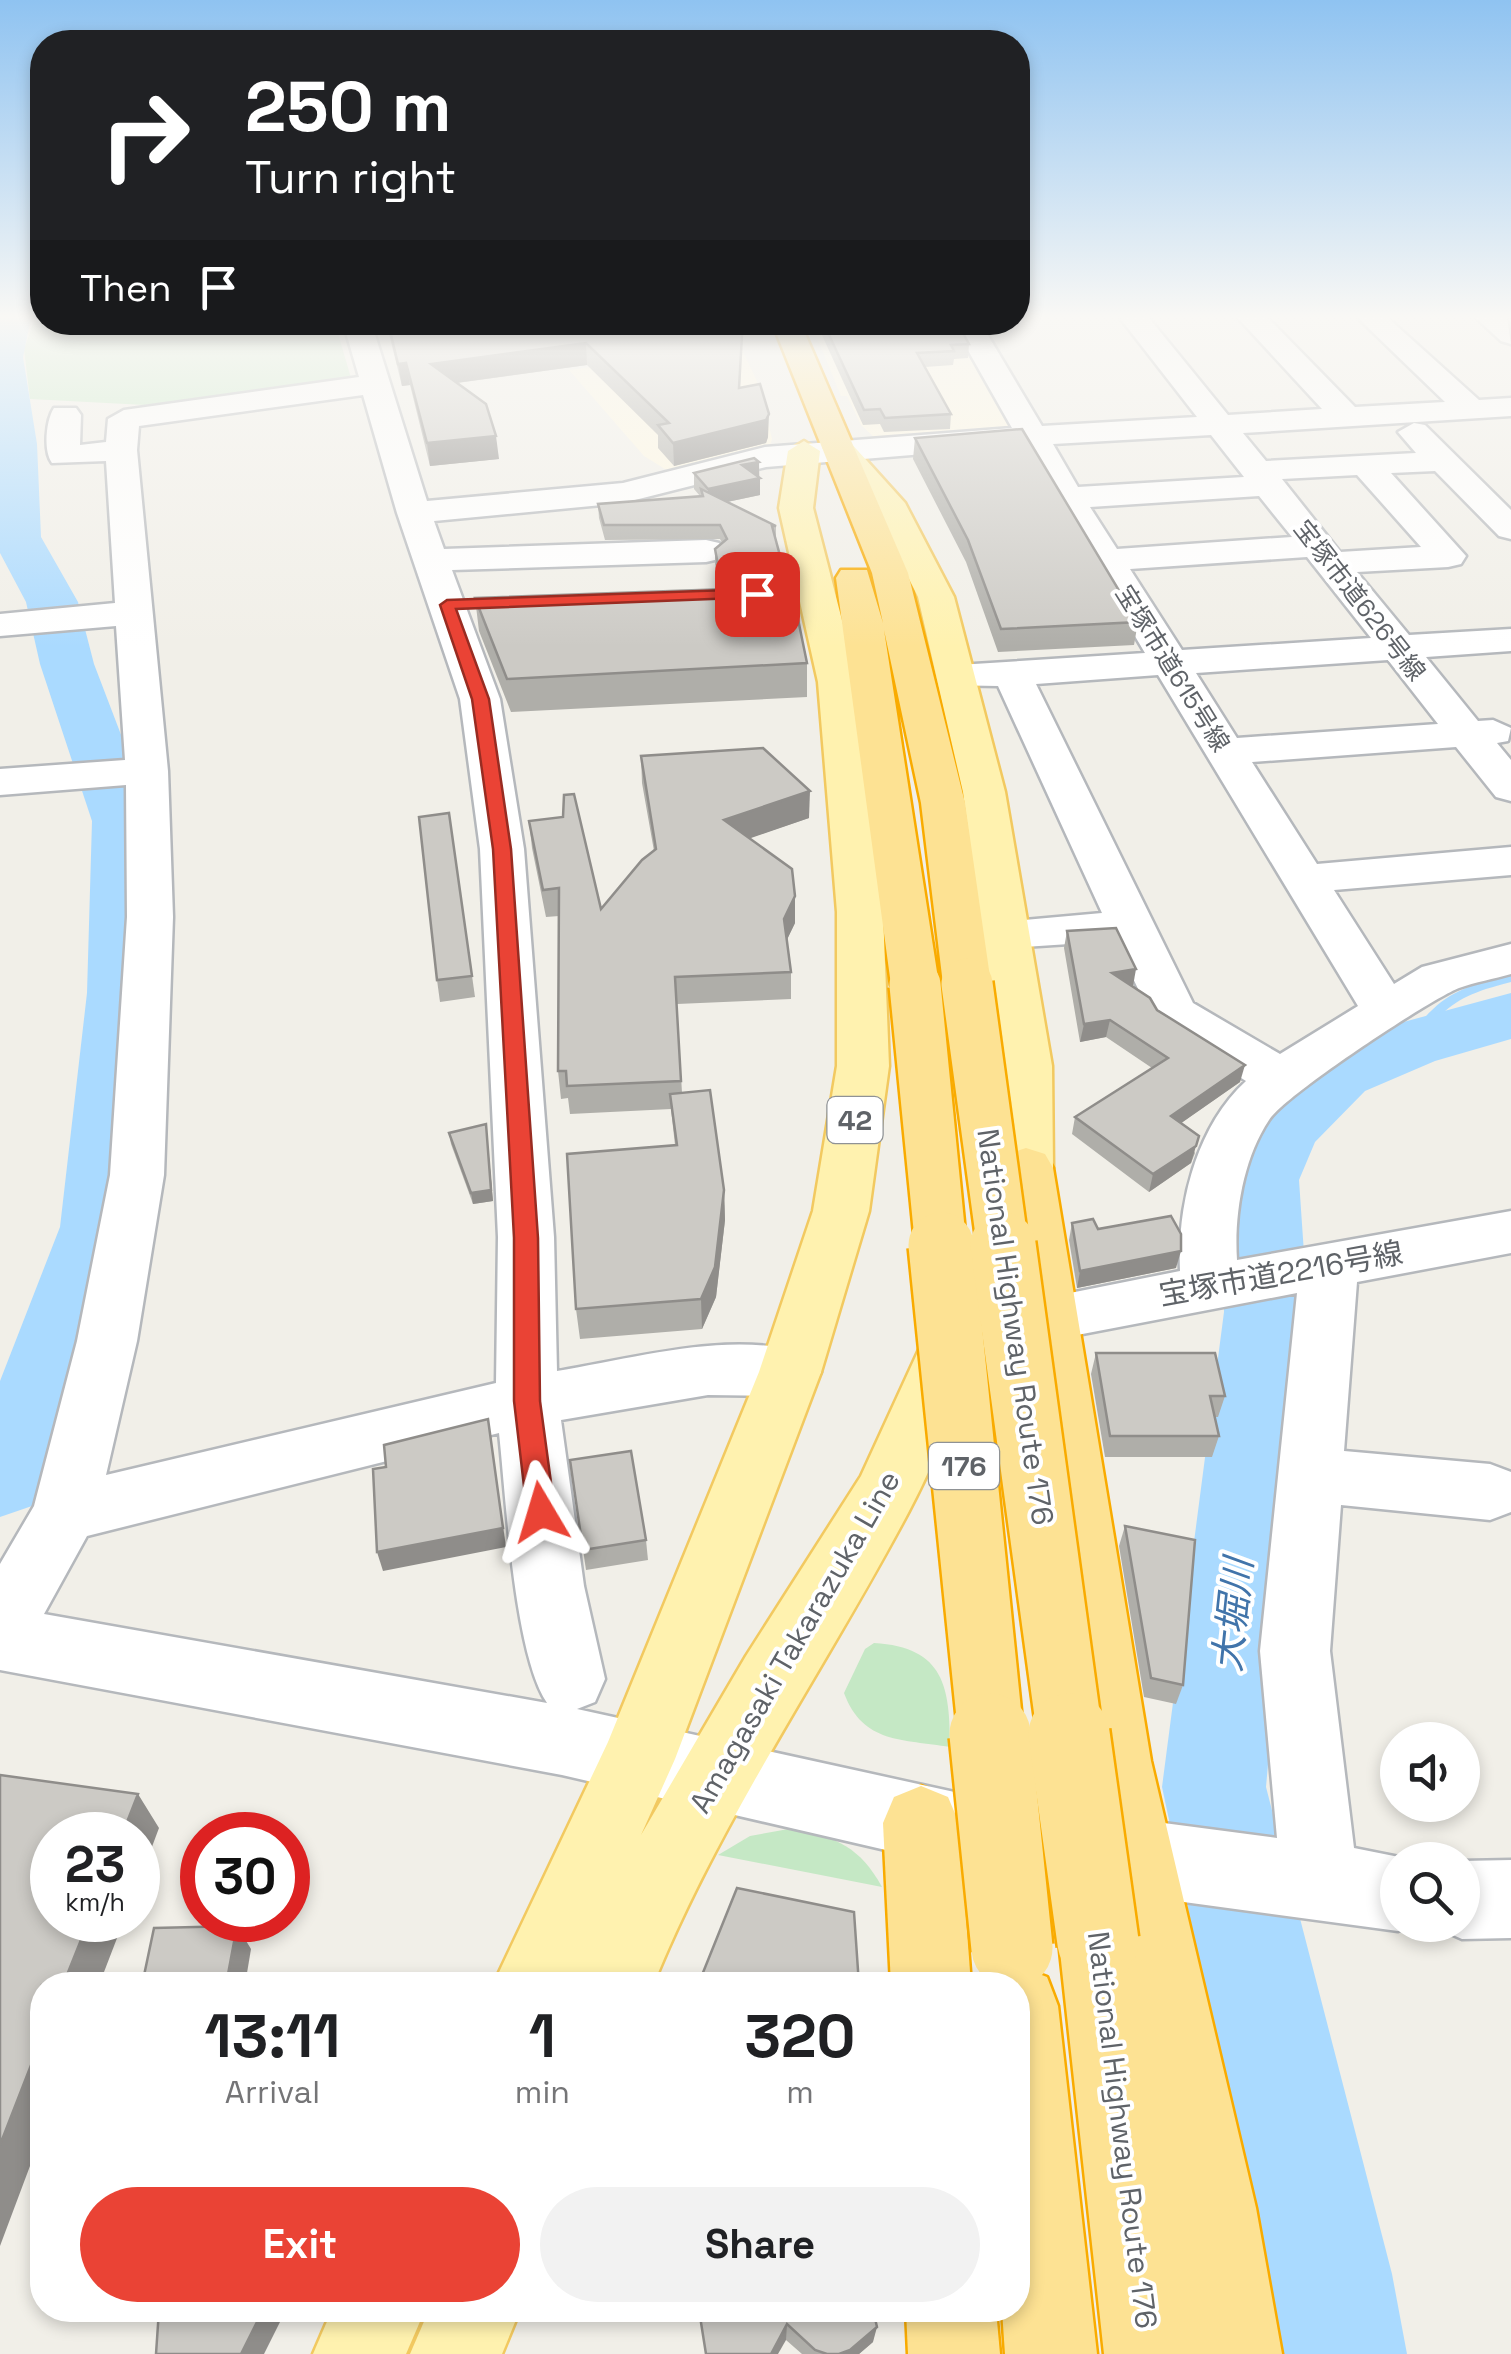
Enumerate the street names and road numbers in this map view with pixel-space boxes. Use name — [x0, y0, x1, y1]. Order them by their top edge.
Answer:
street label: 宝塚市道626号線 — [1287, 513, 1433, 687]
street label: 宝塚市道615号線 — [1109, 579, 1237, 757]
road number: 42 — [828, 1097, 882, 1143]
street label: National Highway Route 176 — [968, 1126, 1063, 1528]
street label: 宝塚市道2216号線 — [1156, 1233, 1406, 1314]
road number: 176 — [929, 1443, 999, 1489]
street label: Amagasaki Takarazuka Line — [680, 1463, 909, 1820]
street label: National Highway Route 176 — [1079, 1929, 1166, 2331]

